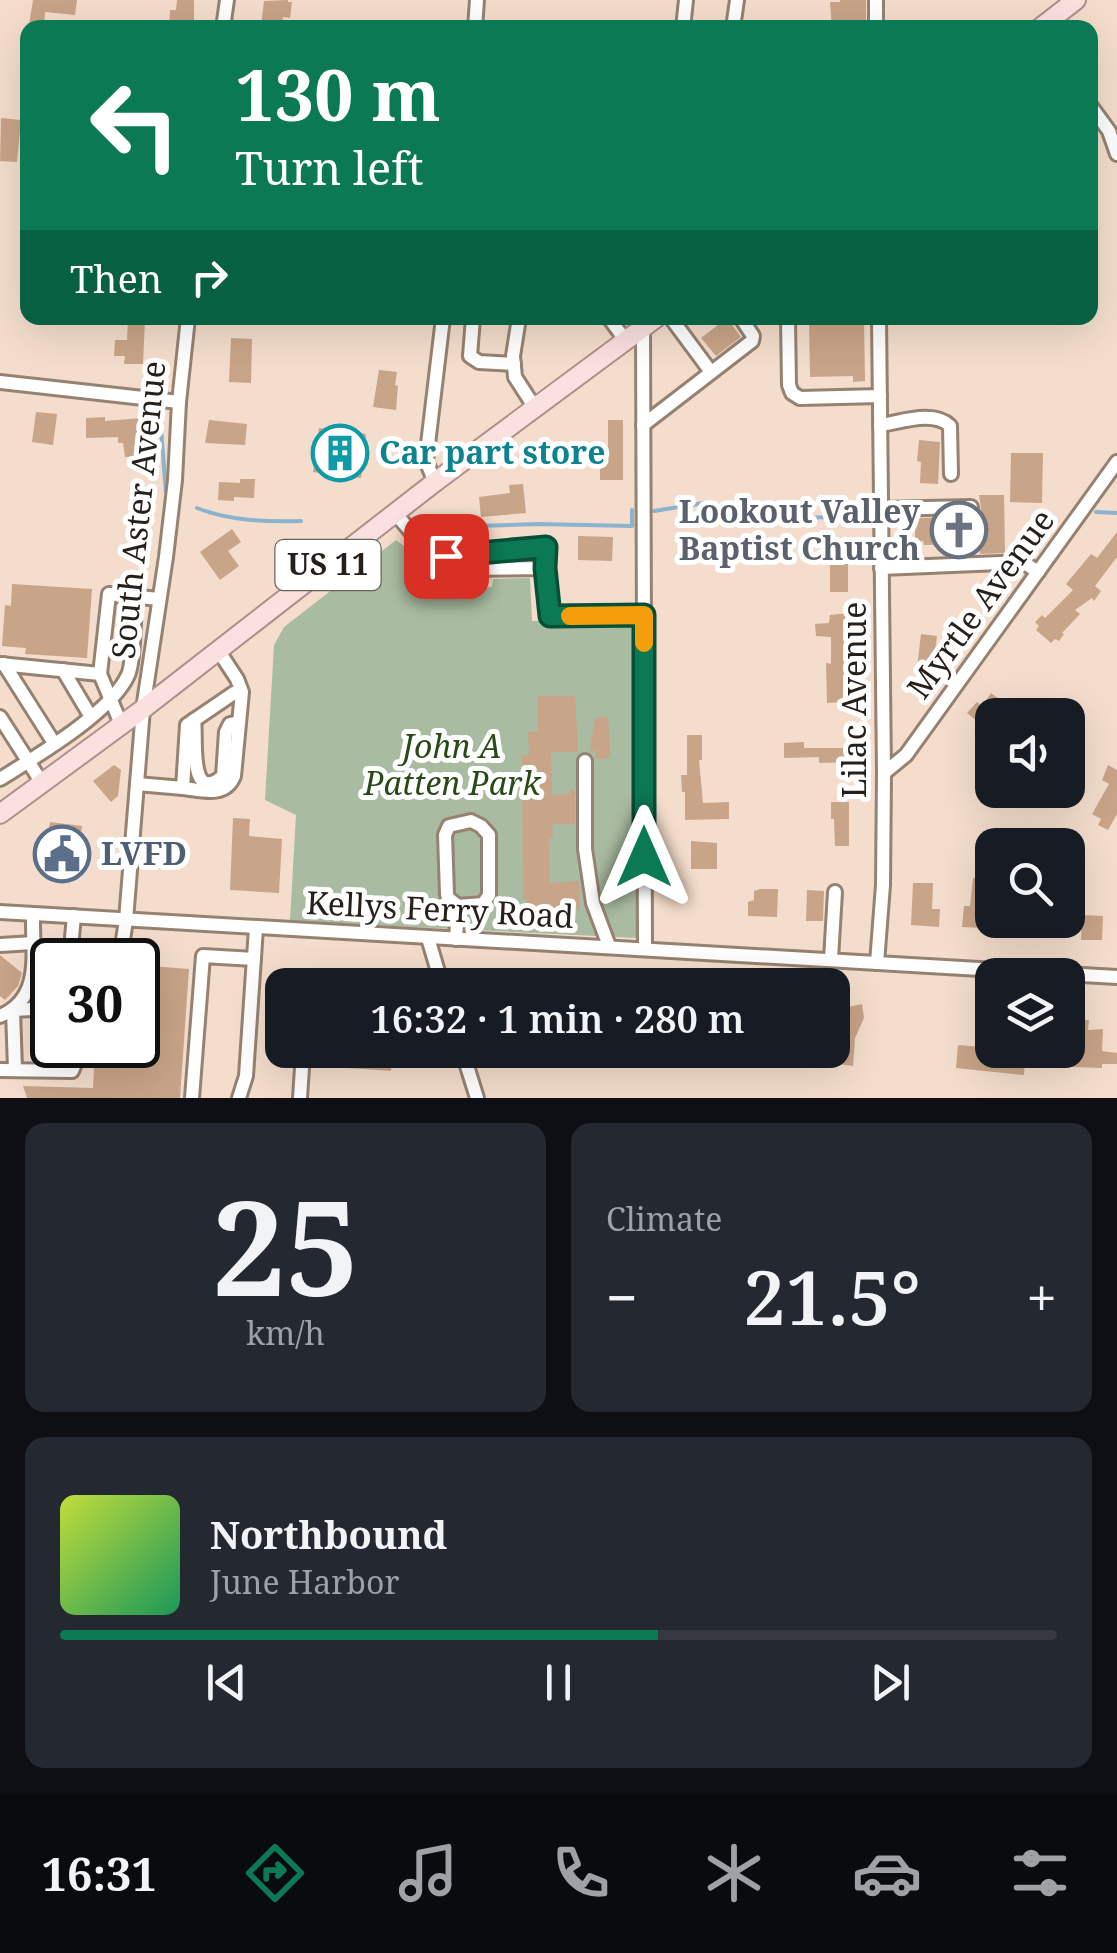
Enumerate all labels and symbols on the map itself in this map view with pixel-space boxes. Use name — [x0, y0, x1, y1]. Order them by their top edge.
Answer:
street label: South Aster Avenue — [100, 359, 175, 661]
building icon: Car part store — [310, 423, 370, 483]
place label: Car part store — [379, 430, 606, 473]
place label: Lookout Valley Baptist Church — [679, 489, 920, 569]
street label: Myrtle Avenue — [897, 500, 1063, 706]
church icon: Lookout Valley Baptist Church — [929, 500, 989, 560]
pin — [404, 514, 489, 599]
road number: US 11 — [276, 540, 380, 590]
street label: Lilac Avenue — [832, 602, 875, 798]
park label: John A Patten Park — [363, 724, 542, 804]
position arrow — [592, 805, 696, 909]
public building icon: LVFD — [32, 824, 92, 884]
place label: LVFD — [101, 831, 187, 874]
street label: Kellys Ferry Road — [305, 880, 575, 937]
speed limit sign: 30 — [30, 938, 160, 1068]

